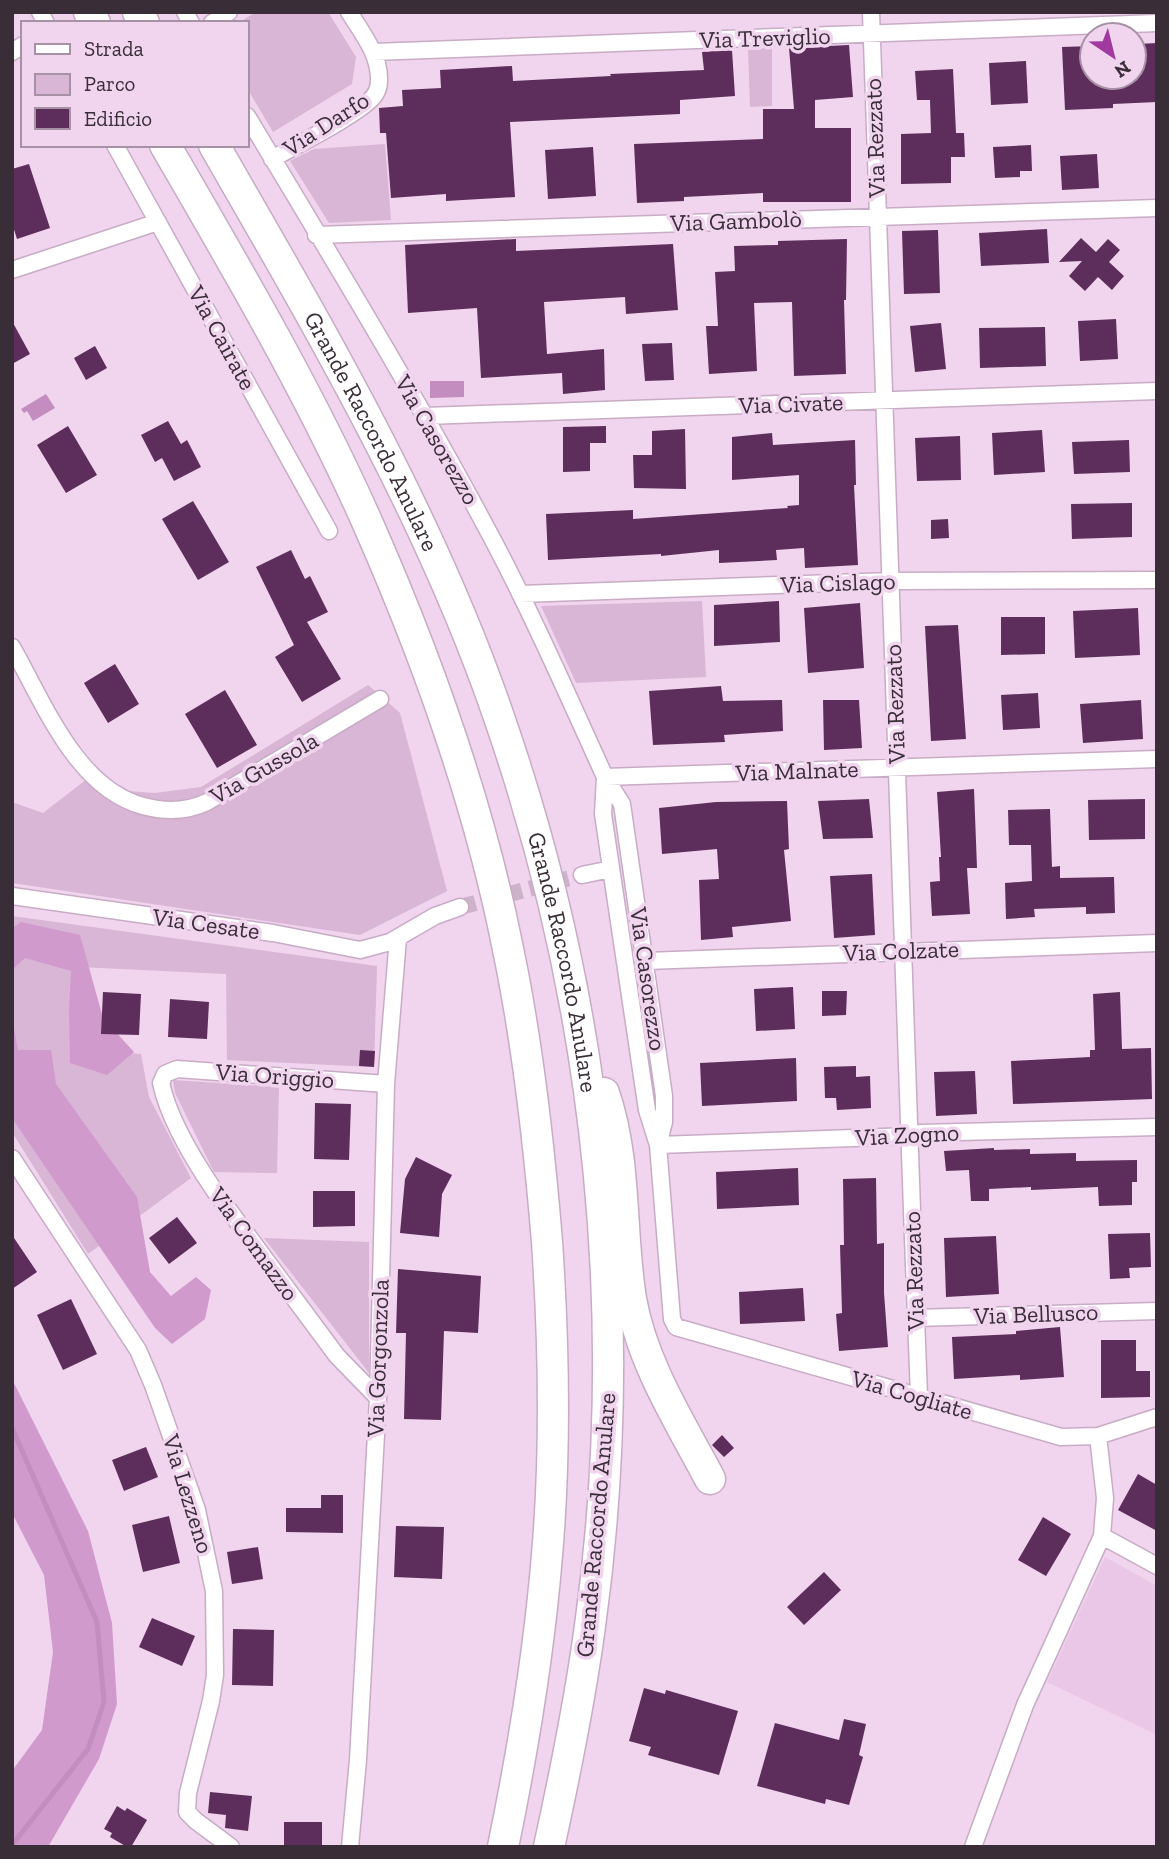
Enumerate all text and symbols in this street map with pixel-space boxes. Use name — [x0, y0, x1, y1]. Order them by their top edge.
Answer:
legend — [21, 21, 248, 147]
street label: Via Treviglio — [698, 21, 831, 54]
north arrow — [1078, 21, 1148, 91]
text: Strada — [84, 36, 144, 61]
text: N — [1110, 56, 1135, 83]
text: Parco — [84, 71, 135, 96]
street label: Via Rezzato — [858, 78, 891, 199]
street label: Via Darfo — [276, 85, 374, 163]
text: Edificio — [84, 106, 152, 131]
street label: Via Gambolò — [669, 204, 802, 237]
street label: Via Cairate — [182, 280, 263, 395]
street label: Grande Raccordo Anulare — [298, 306, 445, 556]
street label: Via Casorezzo — [388, 369, 486, 510]
street label: Via Civate — [737, 387, 844, 420]
street label: Via Cislago — [779, 566, 896, 599]
street label: Via Rezzato — [878, 644, 911, 765]
street label: Via Gussola — [204, 725, 323, 811]
street label: Via Malnate — [734, 754, 859, 787]
street label: Grande Raccordo Anulare — [522, 829, 604, 1094]
street label: Via Cesate — [150, 901, 262, 945]
street label: Via Casorezzo — [624, 904, 673, 1053]
street label: Via Colzate — [842, 934, 959, 967]
street label: Via Origgio — [214, 1057, 335, 1094]
street label: Via Zogno — [853, 1117, 960, 1152]
street label: Via Comazzo — [203, 1180, 305, 1306]
street label: Via Rezzato — [897, 1211, 930, 1332]
street label: Via Gorgonzola — [360, 1278, 395, 1439]
street label: Via Bellusco — [972, 1297, 1099, 1330]
street label: Via Cogliate — [847, 1363, 976, 1426]
street label: Grande Raccordo Anulare — [570, 1392, 622, 1658]
street label: Via Lezzeno — [156, 1430, 220, 1557]

